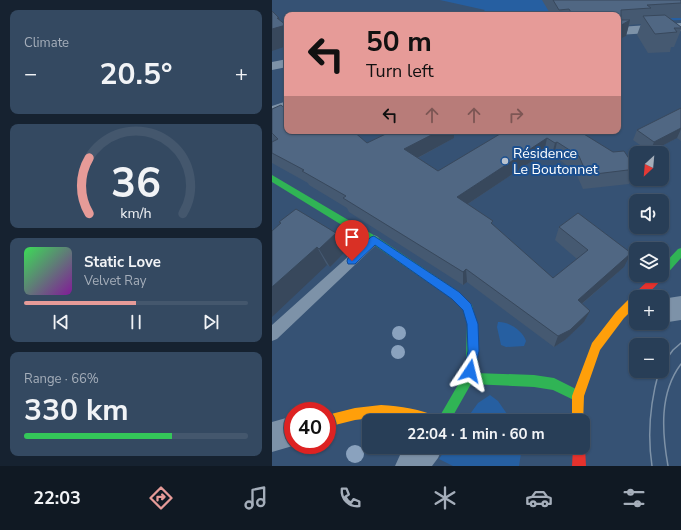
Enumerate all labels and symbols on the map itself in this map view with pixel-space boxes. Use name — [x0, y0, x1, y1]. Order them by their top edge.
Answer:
place label: Résidence Le Boutonnet — [513, 144, 598, 179]
north arrow — [629, 146, 669, 186]
marker: Résidence Le Boutonnet — [500, 156, 510, 166]
pin — [335, 220, 369, 261]
position arrow — [449, 350, 491, 392]
speed limit sign: 40 — [284, 402, 336, 454]

